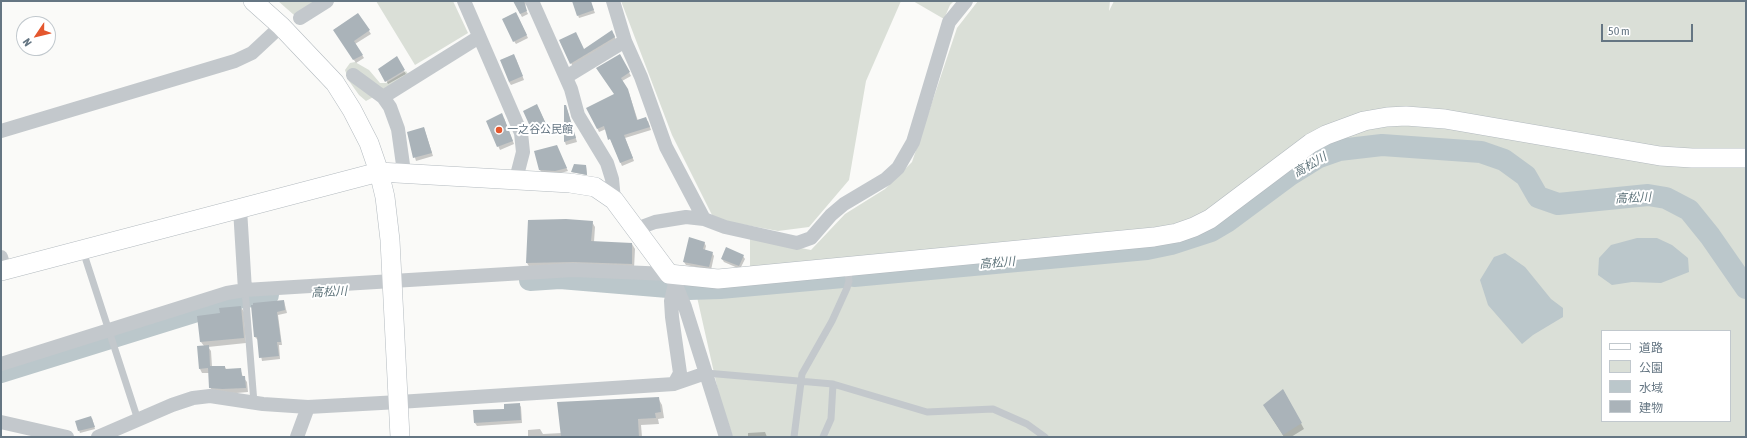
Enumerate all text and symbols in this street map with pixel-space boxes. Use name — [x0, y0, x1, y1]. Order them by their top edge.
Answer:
north arrow — [16, 16, 56, 56]
scale bar — [1603, 16, 1695, 42]
text: 50 m — [1608, 24, 1630, 38]
text: N — [20, 36, 34, 48]
place label: 一之谷公民館 — [507, 123, 573, 137]
marker: 一之谷公民館 — [494, 125, 504, 135]
water label: 高松川 — [1291, 150, 1329, 180]
water label: 高松川 — [1615, 190, 1651, 206]
water label: 高松川 — [978, 254, 1016, 272]
water label: 高松川 — [311, 284, 347, 300]
legend — [1601, 330, 1731, 422]
text: 道路 — [1639, 341, 1663, 355]
text: 公園 — [1639, 361, 1663, 375]
text: 水域 — [1639, 381, 1663, 395]
text: 建物 — [1639, 401, 1663, 415]

